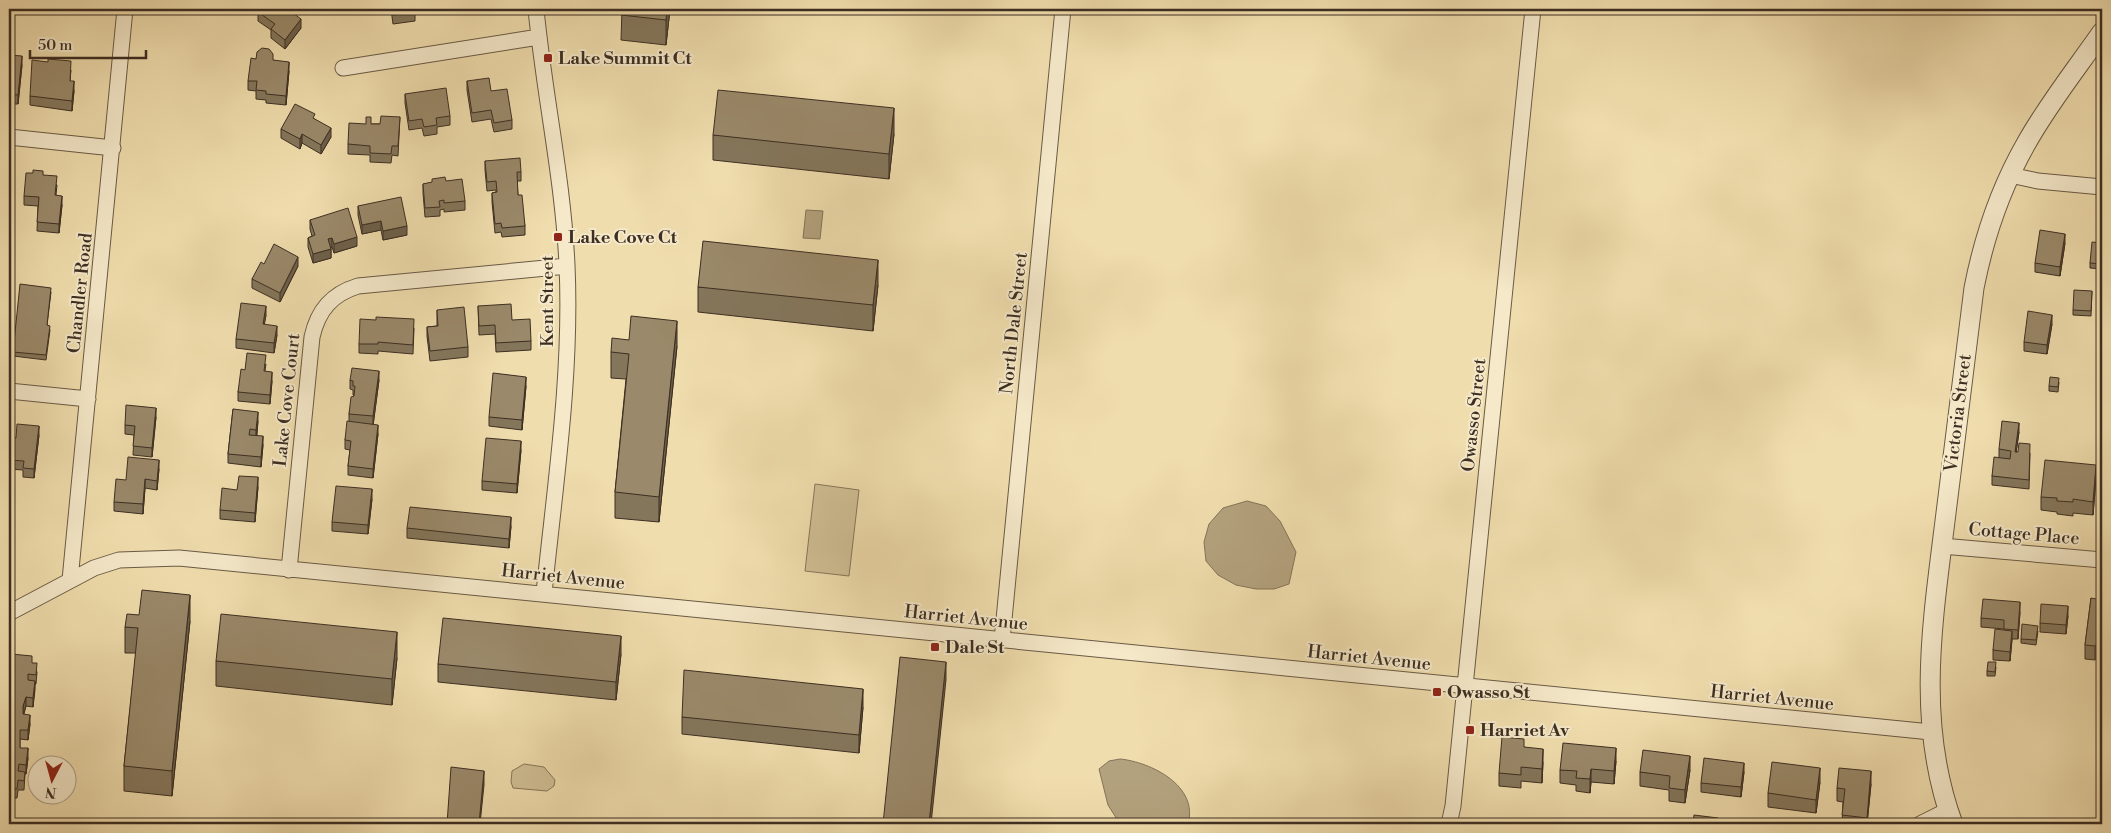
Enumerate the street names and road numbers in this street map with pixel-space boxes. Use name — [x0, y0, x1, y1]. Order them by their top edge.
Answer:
street label: Chandler Road — [62, 231, 98, 354]
street label: North Dale Street — [995, 250, 1033, 395]
street label: Kent Street — [536, 254, 559, 347]
street label: Lake Cove Court — [269, 332, 306, 468]
street label: Victoria Street — [1939, 352, 1977, 474]
street label: Owasso Street — [1457, 356, 1491, 473]
street label: Cottage Place — [1968, 518, 2080, 550]
street label: Harriet Avenue — [500, 559, 626, 595]
street label: Harriet Avenue — [903, 600, 1029, 636]
street label: Harriet Avenue — [1306, 640, 1432, 676]
street label: Harriet Avenue — [1709, 680, 1835, 716]

